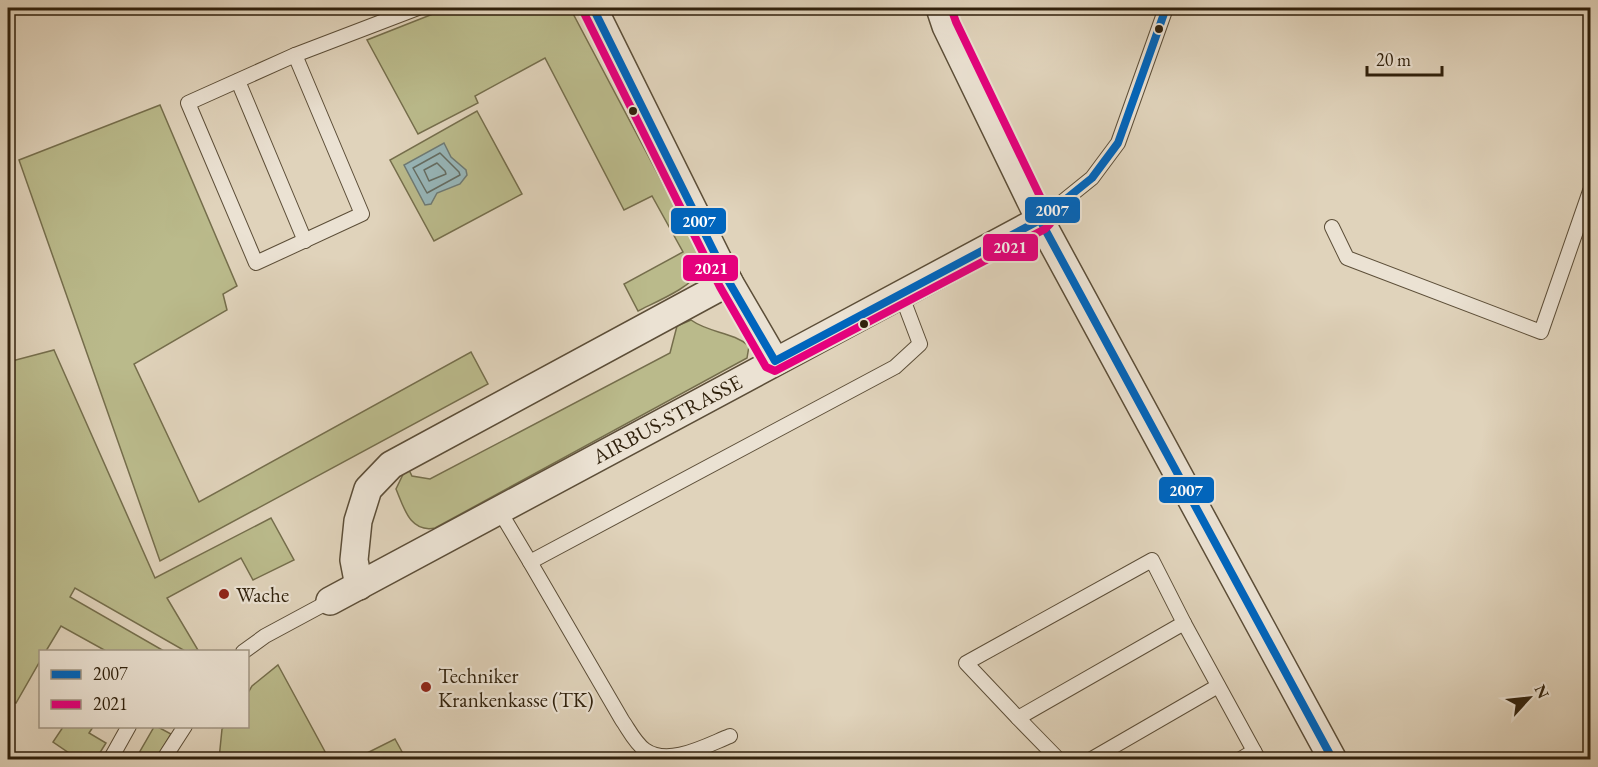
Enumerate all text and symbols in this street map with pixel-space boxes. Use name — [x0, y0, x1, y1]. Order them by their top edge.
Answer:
unlabelled marker — [1153, 23, 1165, 35]
scale bar — [1367, 39, 1442, 77]
text: 20 m — [1376, 48, 1411, 71]
unlabelled marker — [627, 105, 639, 117]
line badge: 2007 — [1024, 196, 1081, 224]
text: 2007 — [1035, 200, 1069, 221]
line badge: 2007 — [670, 207, 727, 235]
text: 2007 — [682, 211, 716, 232]
line badge: 2021 — [982, 233, 1039, 262]
text: 2021 — [993, 237, 1027, 258]
line badge: 2021 — [682, 254, 739, 282]
text: 2021 — [694, 258, 728, 279]
unlabelled marker — [858, 318, 870, 330]
street label: AIRBUS-STRASSE — [587, 368, 747, 470]
line badge: 2007 — [1158, 476, 1215, 504]
text: 2007 — [1169, 480, 1203, 501]
place label: Wache — [236, 581, 289, 608]
marker: Wache — [217, 587, 231, 601]
legend — [39, 650, 249, 728]
text: 2007 — [93, 662, 128, 685]
place label: Techniker Krankenkasse (TK) — [438, 662, 594, 713]
north arrow — [1499, 668, 1559, 728]
marker: Techniker Krankenkasse (TK) — [419, 680, 433, 694]
text: N — [1530, 681, 1554, 702]
text: 2021 — [93, 692, 128, 715]

